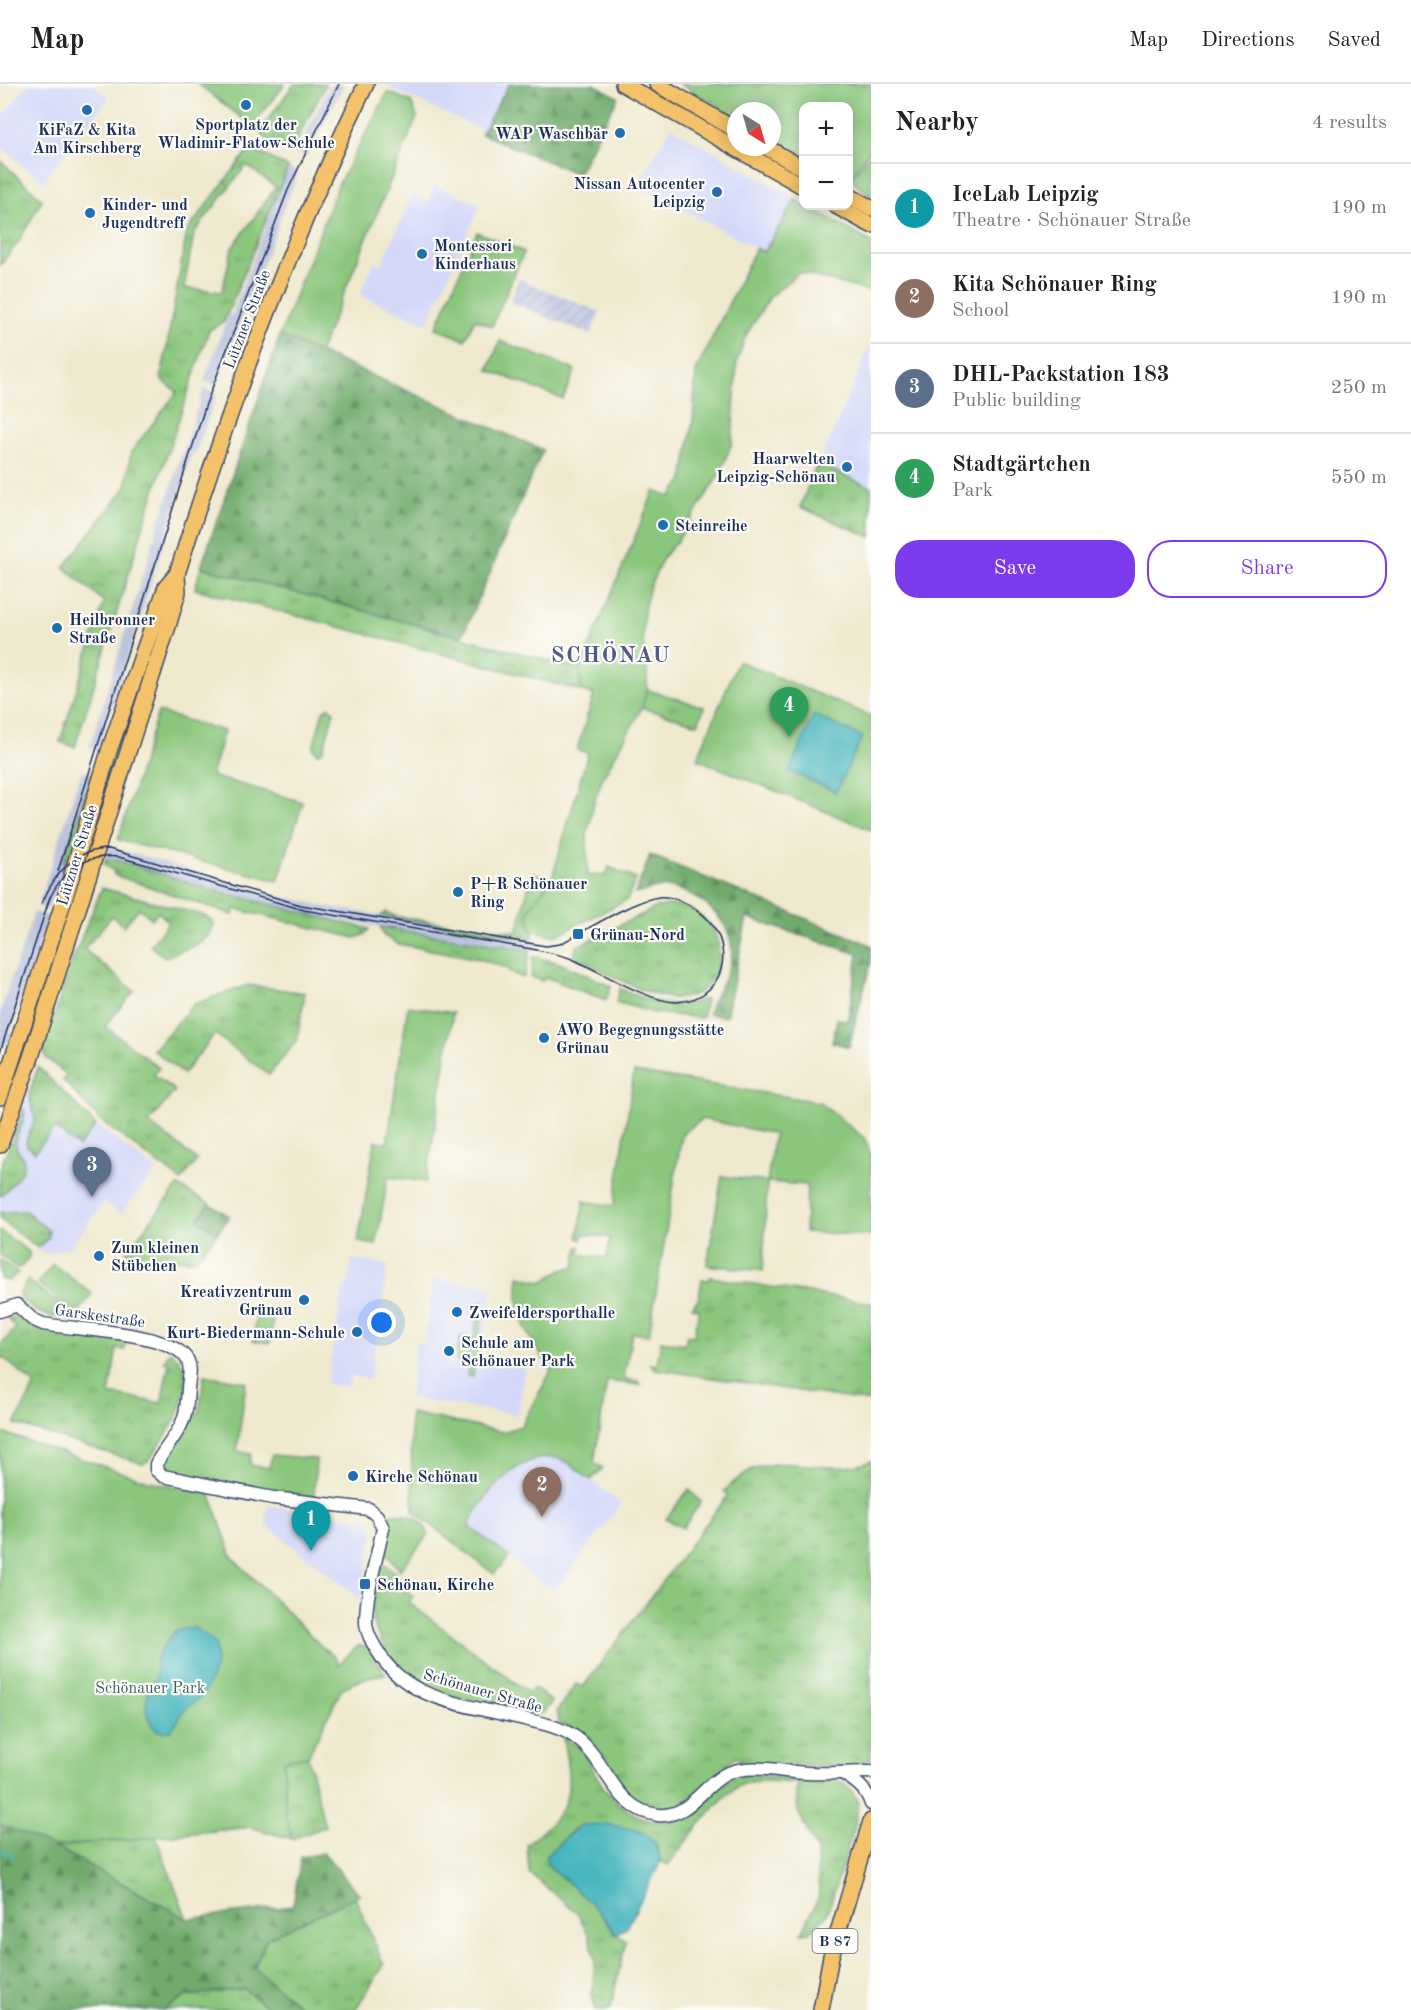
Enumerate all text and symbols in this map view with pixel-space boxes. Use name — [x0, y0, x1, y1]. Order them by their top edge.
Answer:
text: Map — [30, 27, 84, 55]
text: Map — [1129, 30, 1168, 51]
text: Directions — [1201, 30, 1295, 51]
text: Saved — [1328, 30, 1381, 51]
marker: Sportplatz der Wladimir-Flatow-Schule — [239, 98, 253, 112]
north arrow — [727, 102, 781, 156]
map controls — [799, 102, 853, 210]
button: + — [799, 102, 853, 156]
marker: KiFaZ & Kita Am Kirschberg — [80, 103, 94, 117]
text: Nearby — [895, 110, 979, 136]
text: 4 results — [1312, 113, 1387, 133]
place label: Sportplatz der Wladimir-Flatow-Schule — [157, 118, 335, 152]
place label: KiFaZ & Kita Am Kirschberg — [33, 123, 141, 157]
marker: WAP Waschbär — [613, 126, 627, 140]
place label: WAP Waschbär — [495, 127, 608, 143]
button: − — [799, 156, 853, 210]
place label: Nissan Autocenter Leipzig — [574, 177, 705, 211]
text: IceLab Leipzig — [952, 184, 1098, 206]
marker: Nissan Autocenter Leipzig — [710, 185, 724, 199]
place label: Kinder- und Jugendtreff — [102, 198, 188, 232]
text: 1 — [909, 198, 920, 218]
text: 190 m — [1331, 198, 1387, 218]
marker: Kinder- und Jugendtreff — [83, 206, 97, 220]
text: Theatre · Schönauer Straße — [952, 211, 1191, 231]
place label: Montessori Kinderhaus — [434, 239, 516, 273]
marker: Montessori Kinderhaus — [415, 247, 429, 261]
street label: Lützner Straße — [222, 268, 274, 371]
text: Kita Schönauer Ring — [952, 274, 1157, 296]
text: 2 — [909, 288, 920, 308]
text: 190 m — [1331, 288, 1387, 308]
text: School — [952, 301, 1009, 321]
text: DHL-Packstation 183 — [952, 364, 1170, 386]
text: 3 — [909, 378, 920, 398]
text: 250 m — [1331, 378, 1387, 398]
text: Public building — [952, 391, 1081, 411]
place label: Haarwelten Leipzig-Schönau — [716, 452, 835, 486]
text: Stadtgärtchen — [952, 454, 1091, 476]
marker: Haarwelten Leipzig-Schönau — [840, 460, 854, 474]
text: 4 — [909, 468, 920, 488]
text: 550 m — [1331, 468, 1387, 488]
text: Park — [952, 481, 993, 501]
marker: Steinreihe — [656, 518, 670, 532]
place label: Steinreihe — [675, 519, 748, 535]
button: Save — [895, 540, 1135, 598]
button: Share — [1147, 540, 1387, 598]
place label: Heilbronner Straße — [69, 613, 155, 647]
marker: Heilbronner Straße — [50, 621, 64, 635]
district label: SCHÖNAU — [551, 641, 671, 667]
pin: 4 — [770, 688, 808, 737]
street label: Lützner Straße — [55, 803, 101, 908]
place label: P+R Schönauer Ring — [470, 877, 587, 911]
marker: P+R Schönauer Ring — [451, 885, 465, 899]
marker: Grünau-Nord — [571, 927, 585, 941]
place label: Grünau-Nord — [590, 928, 685, 944]
place label: AWO Begegnungsstätte Grünau — [556, 1023, 724, 1057]
marker: AWO Begegnungsstätte Grünau — [537, 1031, 551, 1045]
pin: 3 — [72, 1148, 112, 1197]
place label: Zum kleinen Stübchen — [111, 1241, 199, 1275]
marker: Zum kleinen Stübchen — [92, 1249, 106, 1263]
place label: Kreativzentrum Grünau — [180, 1285, 292, 1319]
marker: Kreativzentrum Grünau — [297, 1293, 311, 1307]
street label: Garskestraße — [53, 1303, 146, 1331]
marker: Zweifeldersporthalle — [450, 1305, 464, 1319]
place label: Zweifeldersporthalle — [469, 1306, 615, 1322]
your location — [367, 1308, 396, 1337]
marker: Kurt-Biedermann-Schule — [350, 1325, 364, 1339]
place label: Kurt-Biedermann-Schule — [166, 1326, 345, 1342]
place label: Schule am Schönauer Park — [461, 1336, 575, 1370]
marker: Schule am Schönauer Park — [442, 1344, 456, 1358]
pin: 2 — [522, 1468, 562, 1517]
marker: Kirche Schönau — [346, 1469, 360, 1483]
place label: Kirche Schönau — [365, 1470, 478, 1486]
pin: 1 — [292, 1502, 330, 1551]
marker: Schönau, Kirche — [358, 1577, 372, 1591]
place label: Schönau, Kirche — [377, 1578, 494, 1594]
street label: Schönauer Straße — [421, 1667, 544, 1717]
park label: Schönauer Park — [95, 1681, 205, 1697]
road number: B 87 — [812, 1929, 858, 1953]

